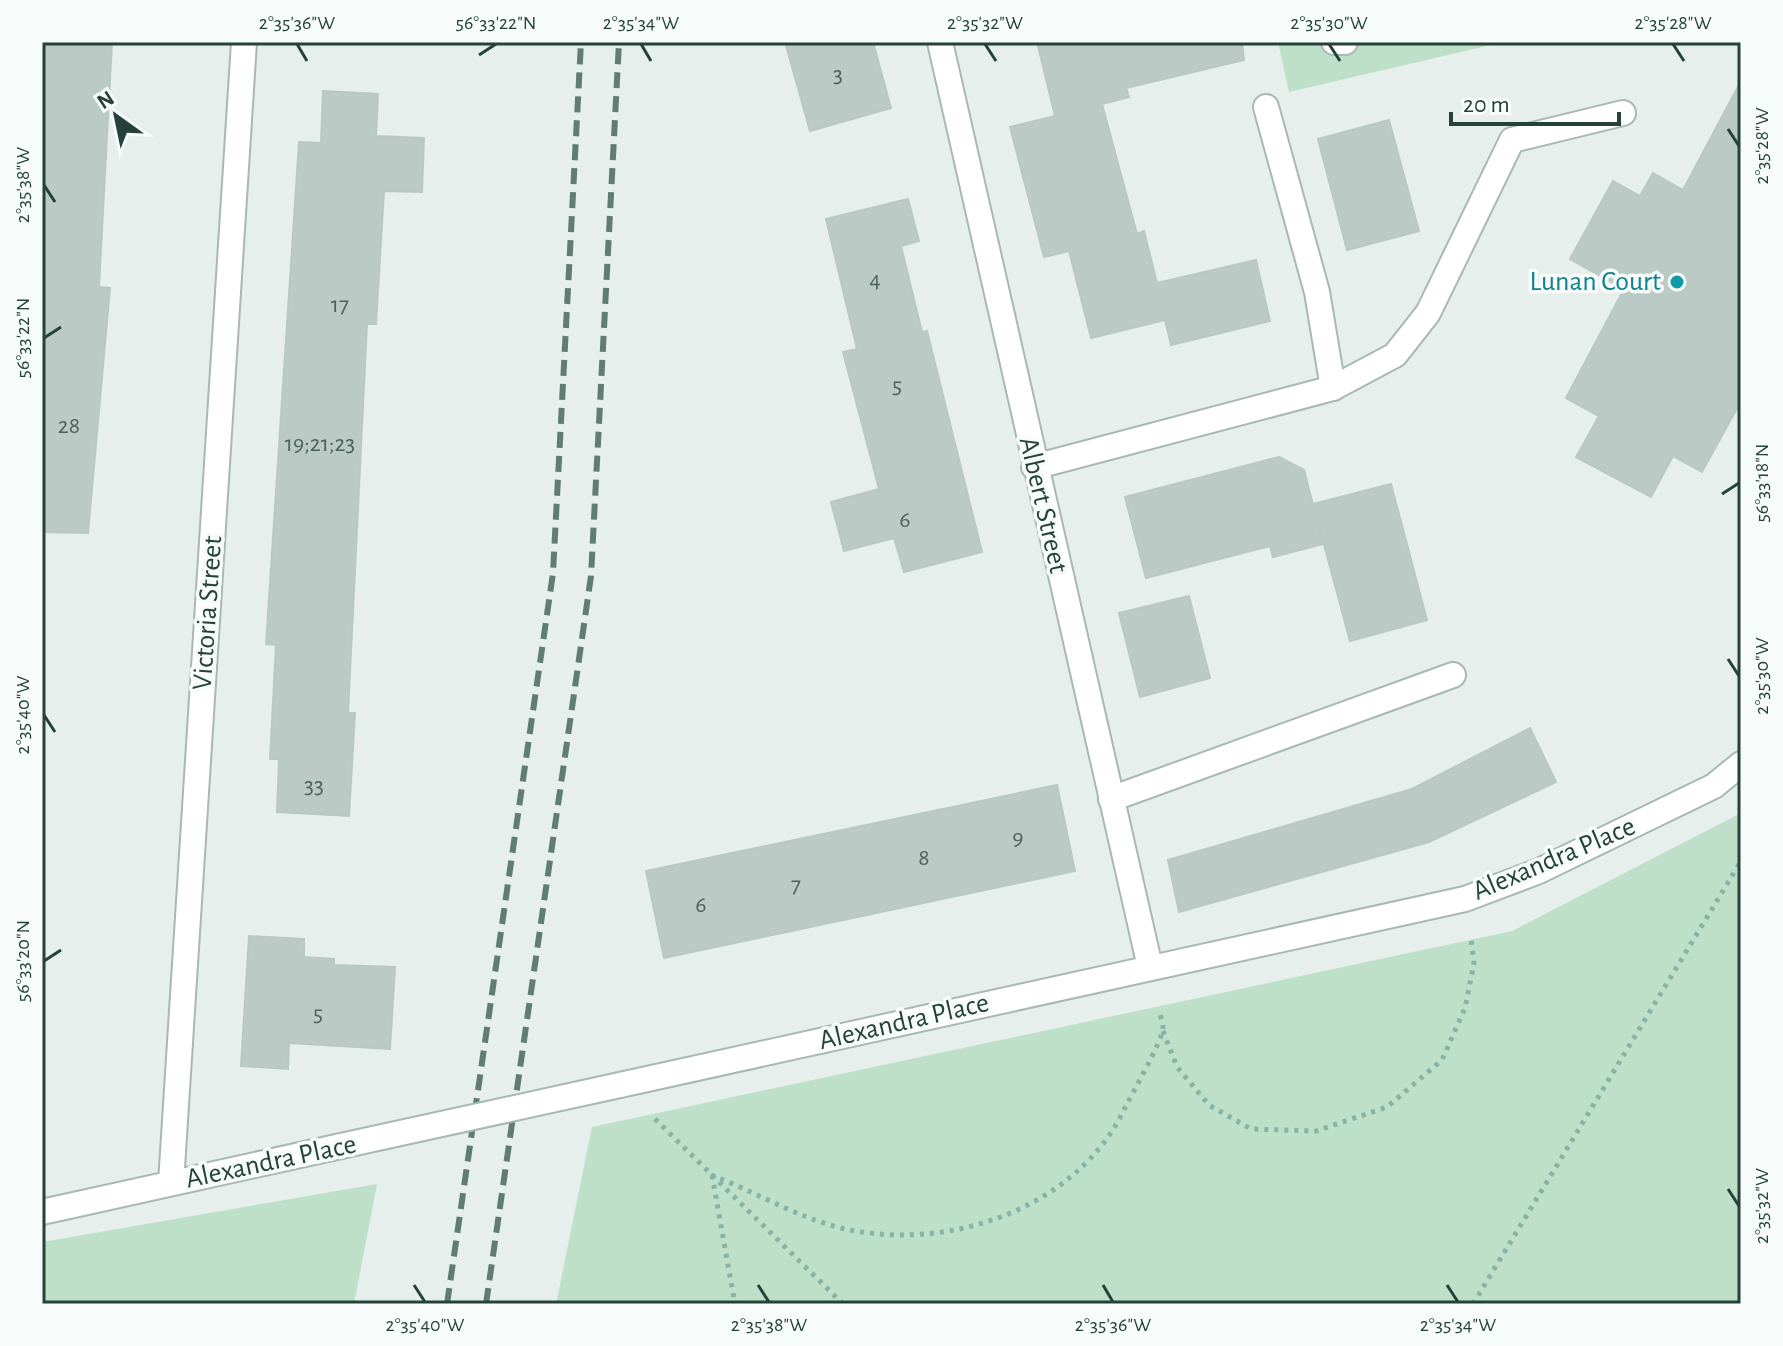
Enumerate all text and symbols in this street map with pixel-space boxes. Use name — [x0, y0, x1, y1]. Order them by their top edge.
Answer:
text: 2°35'36"W — [259, 13, 335, 33]
text: 56°33'22"N — [456, 13, 536, 33]
text: 2°35'34"W — [603, 13, 679, 33]
text: 2°35'32"W — [947, 13, 1023, 33]
text: 2°35'30"W — [1290, 13, 1368, 33]
text: 2°35'28"W — [1634, 13, 1712, 33]
house number: 3 — [833, 63, 843, 87]
north arrow — [76, 76, 156, 156]
scale bar — [1451, 76, 1619, 126]
text: N — [93, 87, 118, 113]
text: 20 m — [1463, 93, 1510, 117]
text: 2°35'28"W — [1752, 107, 1772, 185]
text: 2°35'38"W — [13, 147, 33, 223]
house number: 4 — [869, 268, 881, 292]
place label: Lunan Court — [1529, 268, 1661, 296]
marker: Lunan Court — [1668, 273, 1686, 291]
house number: 17 — [331, 293, 349, 317]
text: 56°33'22"N — [13, 298, 33, 378]
house number: 5 — [892, 374, 902, 398]
house number: 28 — [58, 414, 80, 438]
house number: 19;21;23 — [285, 432, 355, 456]
street label: Albert Street — [1014, 434, 1072, 576]
text: 56°33'18"N — [1752, 443, 1772, 523]
house number: 6 — [899, 508, 911, 532]
street label: Victoria Street — [189, 535, 227, 691]
text: 2°35'30"W — [1752, 637, 1772, 715]
text: 2°35'40"W — [13, 675, 33, 754]
house number: 33 — [304, 774, 324, 798]
street label: Alexandra Place — [1469, 812, 1639, 906]
house number: 9 — [1012, 826, 1024, 850]
house number: 8 — [918, 846, 930, 870]
house number: 7 — [791, 873, 801, 897]
house number: 6 — [695, 893, 707, 917]
text: 56°33'20"N — [13, 920, 33, 1002]
street label: Alexandra Place — [816, 989, 992, 1055]
house number: 5 — [313, 1002, 323, 1026]
street label: Alexandra Place — [183, 1130, 359, 1194]
text: 2°35'32"W — [1752, 1168, 1772, 1244]
text: 2°35'40"W — [386, 1315, 465, 1335]
text: 2°35'38"W — [731, 1315, 807, 1335]
text: 2°35'36"W — [1075, 1315, 1151, 1335]
text: 2°35'34"W — [1420, 1315, 1496, 1335]

